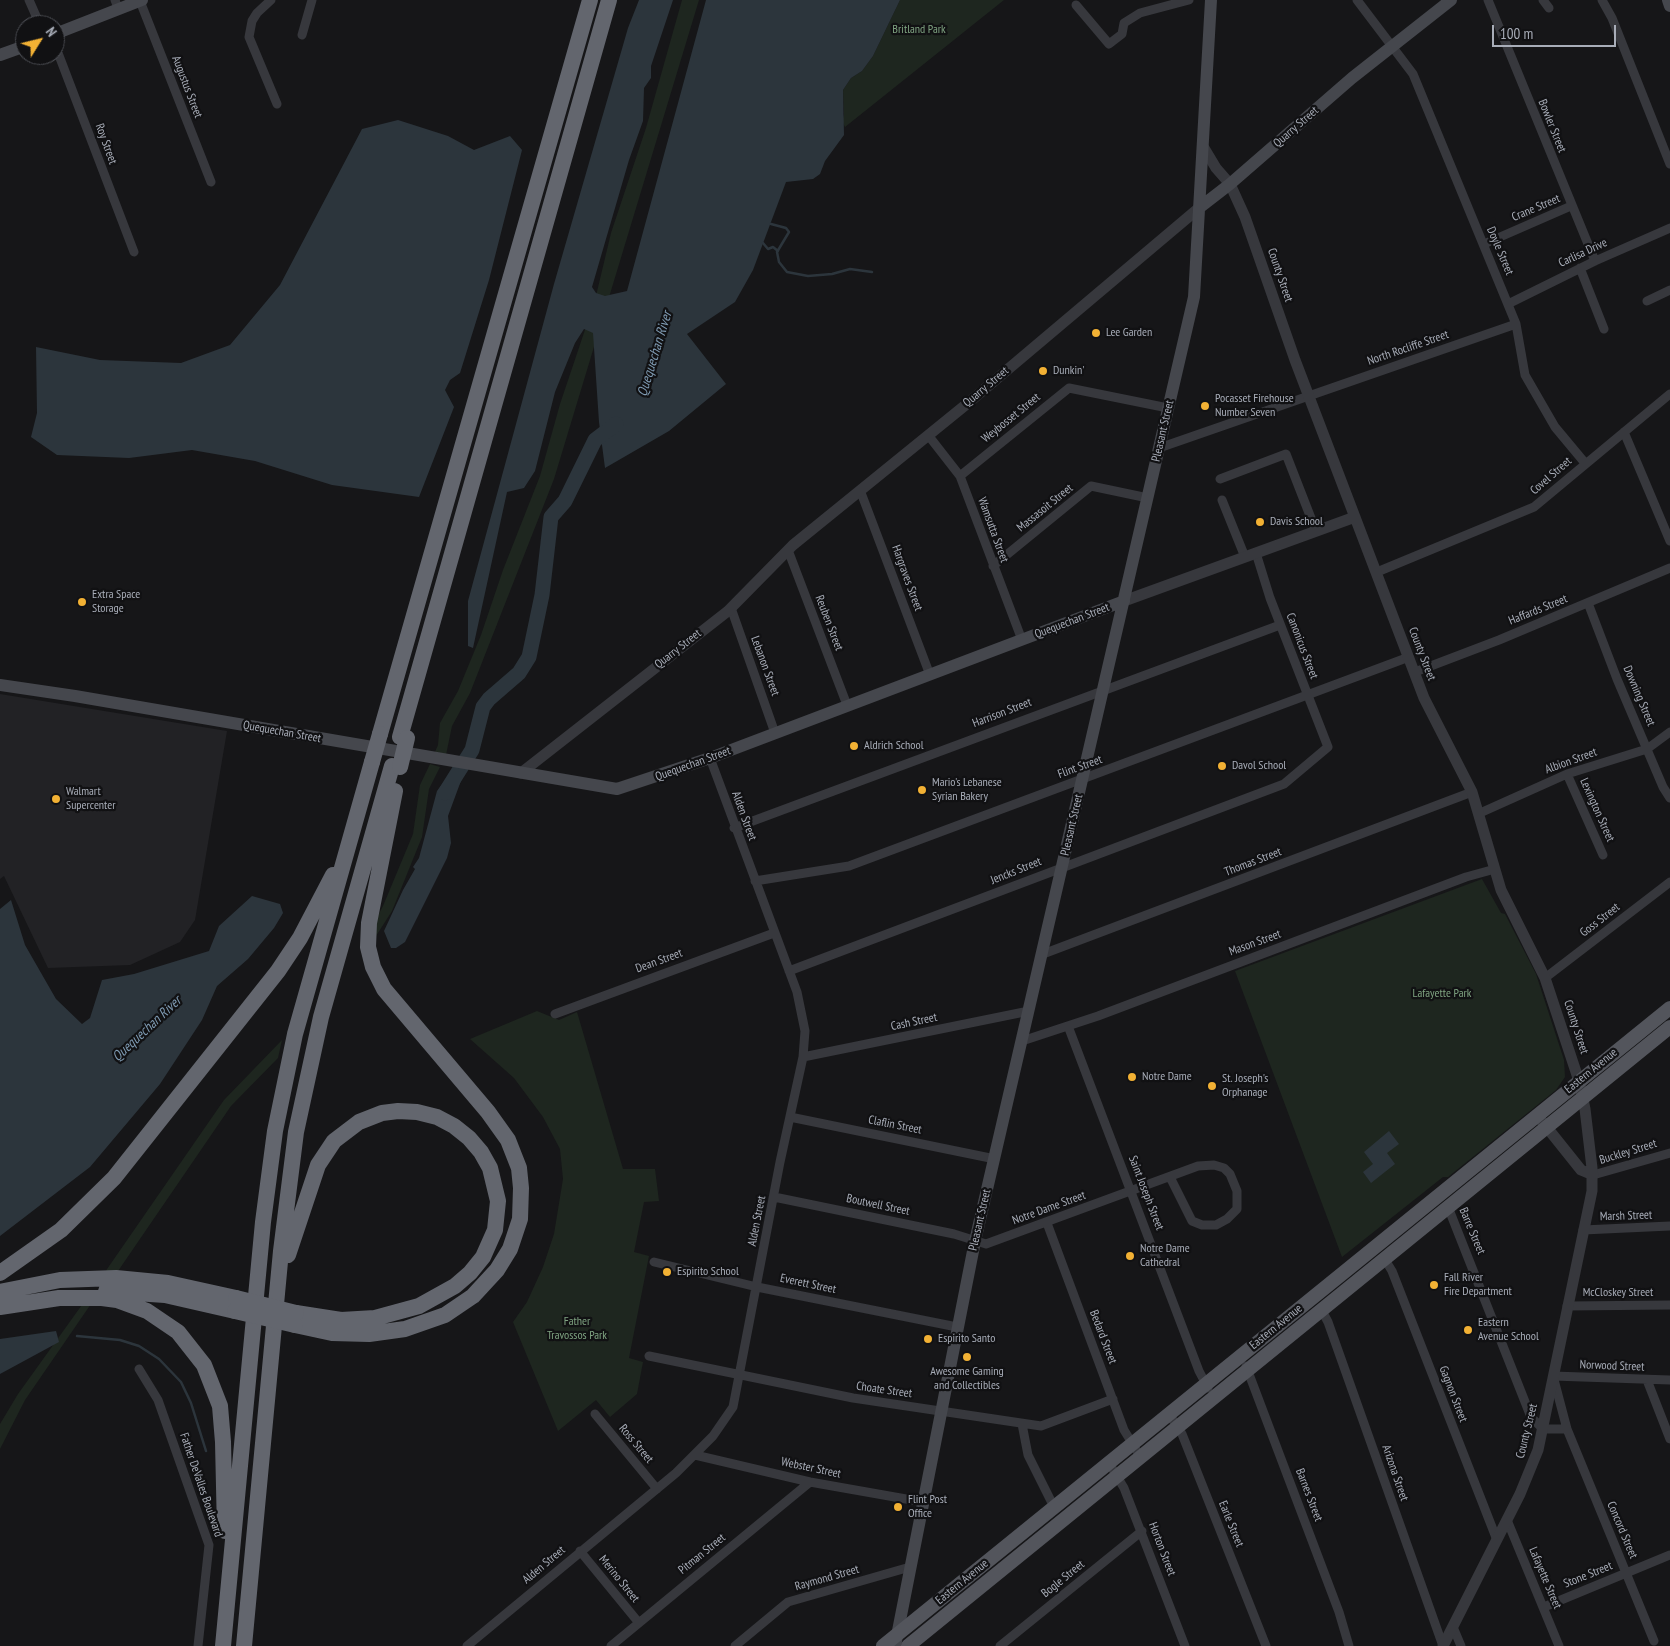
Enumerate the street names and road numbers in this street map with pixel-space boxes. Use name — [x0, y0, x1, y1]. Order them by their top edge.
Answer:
street label: Augustus Street — [169, 54, 205, 120]
street label: Bowler Street — [1535, 97, 1569, 155]
street label: Quarry Street — [1270, 104, 1322, 150]
street label: Roy Street — [92, 122, 120, 166]
street label: Crane Street — [1510, 191, 1562, 225]
street label: Doyle Street — [1483, 225, 1517, 277]
street label: Carlisa Drive — [1556, 235, 1610, 271]
street label: County Street — [1264, 246, 1296, 304]
street label: North Rocliffe Street — [1366, 327, 1450, 369]
street label: Quarry Street — [960, 364, 1012, 410]
street label: Weybosset Street — [979, 390, 1043, 446]
street label: Pleasant Street — [1149, 399, 1177, 463]
street label: Covel Street — [1527, 454, 1575, 498]
street label: Massasoit Street — [1014, 481, 1076, 535]
street label: Wamsutta Street — [975, 495, 1011, 565]
street label: Hargraves Street — [888, 543, 926, 613]
street label: Haffards Street — [1507, 592, 1569, 628]
street label: Reuben Street — [812, 593, 846, 653]
street label: Quequechan Street — [1033, 600, 1111, 642]
street label: Canonicus Street — [1283, 611, 1321, 681]
street label: County Street — [1405, 625, 1439, 683]
street label: Quarry Street — [652, 626, 704, 672]
street label: Lebanon Street — [748, 634, 782, 698]
street label: Downing Street — [1620, 664, 1658, 728]
street label: Harrison Street — [970, 695, 1034, 731]
street label: Quequechan Street — [242, 718, 322, 746]
street label: Quequechan Street — [653, 744, 733, 784]
street label: Albion Street — [1543, 745, 1599, 777]
street label: Flint Street — [1056, 752, 1104, 782]
street label: Lexington Street — [1577, 776, 1617, 844]
street label: Alden Street — [728, 789, 760, 843]
street label: Pleasant Street — [1058, 793, 1086, 857]
street label: Thomas Street — [1222, 845, 1284, 879]
street label: Jencks Street — [989, 854, 1043, 888]
street label: Goss Street — [1577, 900, 1623, 940]
street label: Mason Street — [1227, 927, 1283, 959]
street label: Dean Street — [634, 946, 684, 976]
street label: County Street — [1561, 998, 1591, 1056]
street label: Cash Street — [890, 1010, 938, 1034]
street label: Eastern Avenue — [1562, 1045, 1620, 1097]
street label: Claflin Street — [867, 1113, 923, 1137]
street label: Buckley Street — [1598, 1136, 1658, 1168]
street label: Saint Joseph Street — [1125, 1154, 1167, 1232]
street label: Pleasant Street — [966, 1188, 994, 1252]
street label: Notre Dame Street — [1010, 1188, 1088, 1228]
street label: Boutwell Street — [845, 1191, 911, 1219]
street label: Alden Street — [745, 1194, 769, 1248]
street label: Barre Street — [1456, 1205, 1488, 1257]
street label: Marsh Street — [1600, 1208, 1652, 1224]
street label: Everett Street — [779, 1271, 837, 1297]
street label: McCloskey Street — [1583, 1286, 1653, 1300]
street label: Eastern Avenue — [1247, 1301, 1305, 1353]
street label: Bedard Street — [1086, 1308, 1120, 1366]
street label: Norwood Street — [1579, 1358, 1645, 1374]
street label: Gagnon Street — [1436, 1364, 1470, 1424]
street label: Choate Street — [855, 1379, 913, 1401]
street label: County Street — [1513, 1402, 1541, 1460]
street label: Ross Street — [616, 1422, 656, 1466]
street label: Father DeValles Boulevard — [176, 1431, 226, 1539]
street label: Arizona Street — [1379, 1443, 1411, 1503]
street label: Webster Street — [780, 1455, 842, 1481]
street label: Barnes Street — [1292, 1467, 1326, 1523]
street label: Earle Street — [1215, 1499, 1247, 1549]
street label: Concord Street — [1604, 1499, 1640, 1561]
street label: Horton Street — [1145, 1520, 1179, 1578]
street label: Pitman Street — [675, 1531, 729, 1577]
street label: Alden Street — [520, 1543, 568, 1587]
street label: Lafayette Street — [1526, 1545, 1564, 1611]
street label: Merino Street — [596, 1553, 642, 1605]
street label: Eastern Avenue — [933, 1556, 991, 1608]
street label: Bogle Street — [1039, 1557, 1087, 1601]
street label: Stone Street — [1562, 1559, 1614, 1591]
street label: Raymond Street — [793, 1562, 861, 1594]

